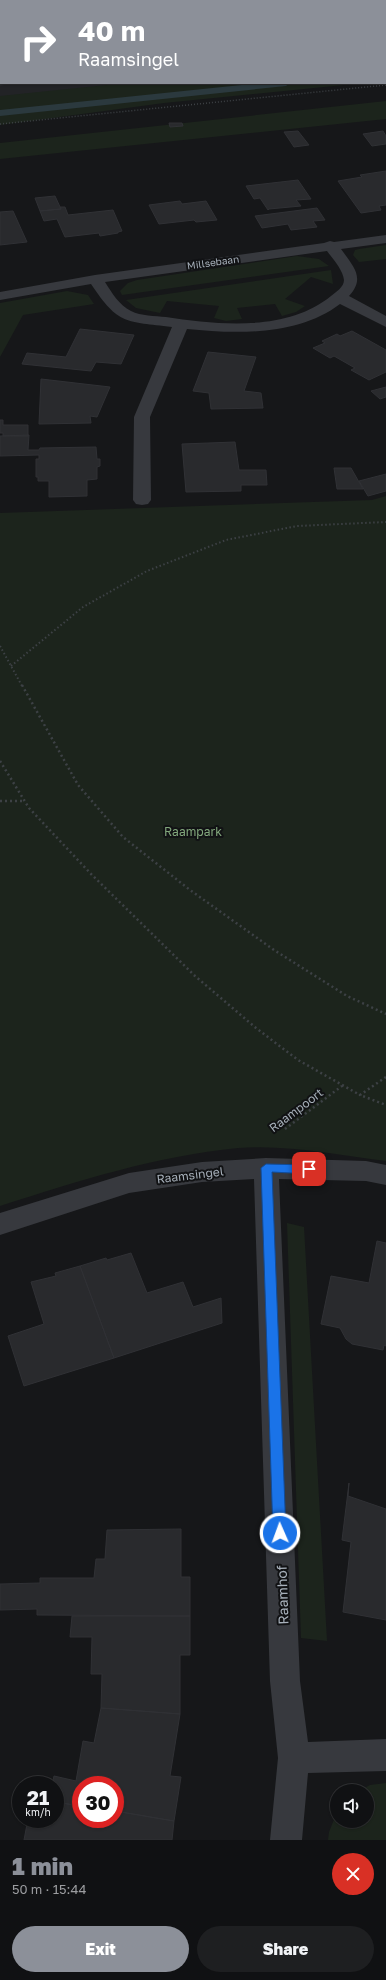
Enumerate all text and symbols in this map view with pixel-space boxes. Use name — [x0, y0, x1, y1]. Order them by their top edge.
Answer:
text: 40 m — [78, 14, 145, 47]
icon: right — [12, 16, 64, 68]
text: Raamsingel — [78, 48, 179, 70]
street label: Millsebaan — [186, 252, 240, 272]
park label: Raampark — [164, 824, 222, 839]
street label: Raampoort — [266, 1085, 326, 1135]
pin — [292, 1152, 326, 1186]
icon: arrive — [298, 1158, 320, 1180]
street label: Raamsingel — [156, 1163, 224, 1187]
position arrow — [259, 1512, 301, 1554]
street label: Raamhof — [272, 1565, 292, 1625]
speed limit sign: 30 — [72, 1776, 124, 1828]
map controls — [330, 1784, 374, 1828]
button: sound — [330, 1784, 374, 1828]
text: 21 — [27, 1785, 49, 1809]
text: km/h — [25, 1806, 51, 1818]
text: 1 min — [12, 1851, 73, 1880]
button: close — [332, 1853, 374, 1895]
text: 50 m · 15:44 — [12, 1881, 86, 1897]
button: Exit — [12, 1926, 189, 1972]
button: Share — [197, 1926, 374, 1972]

